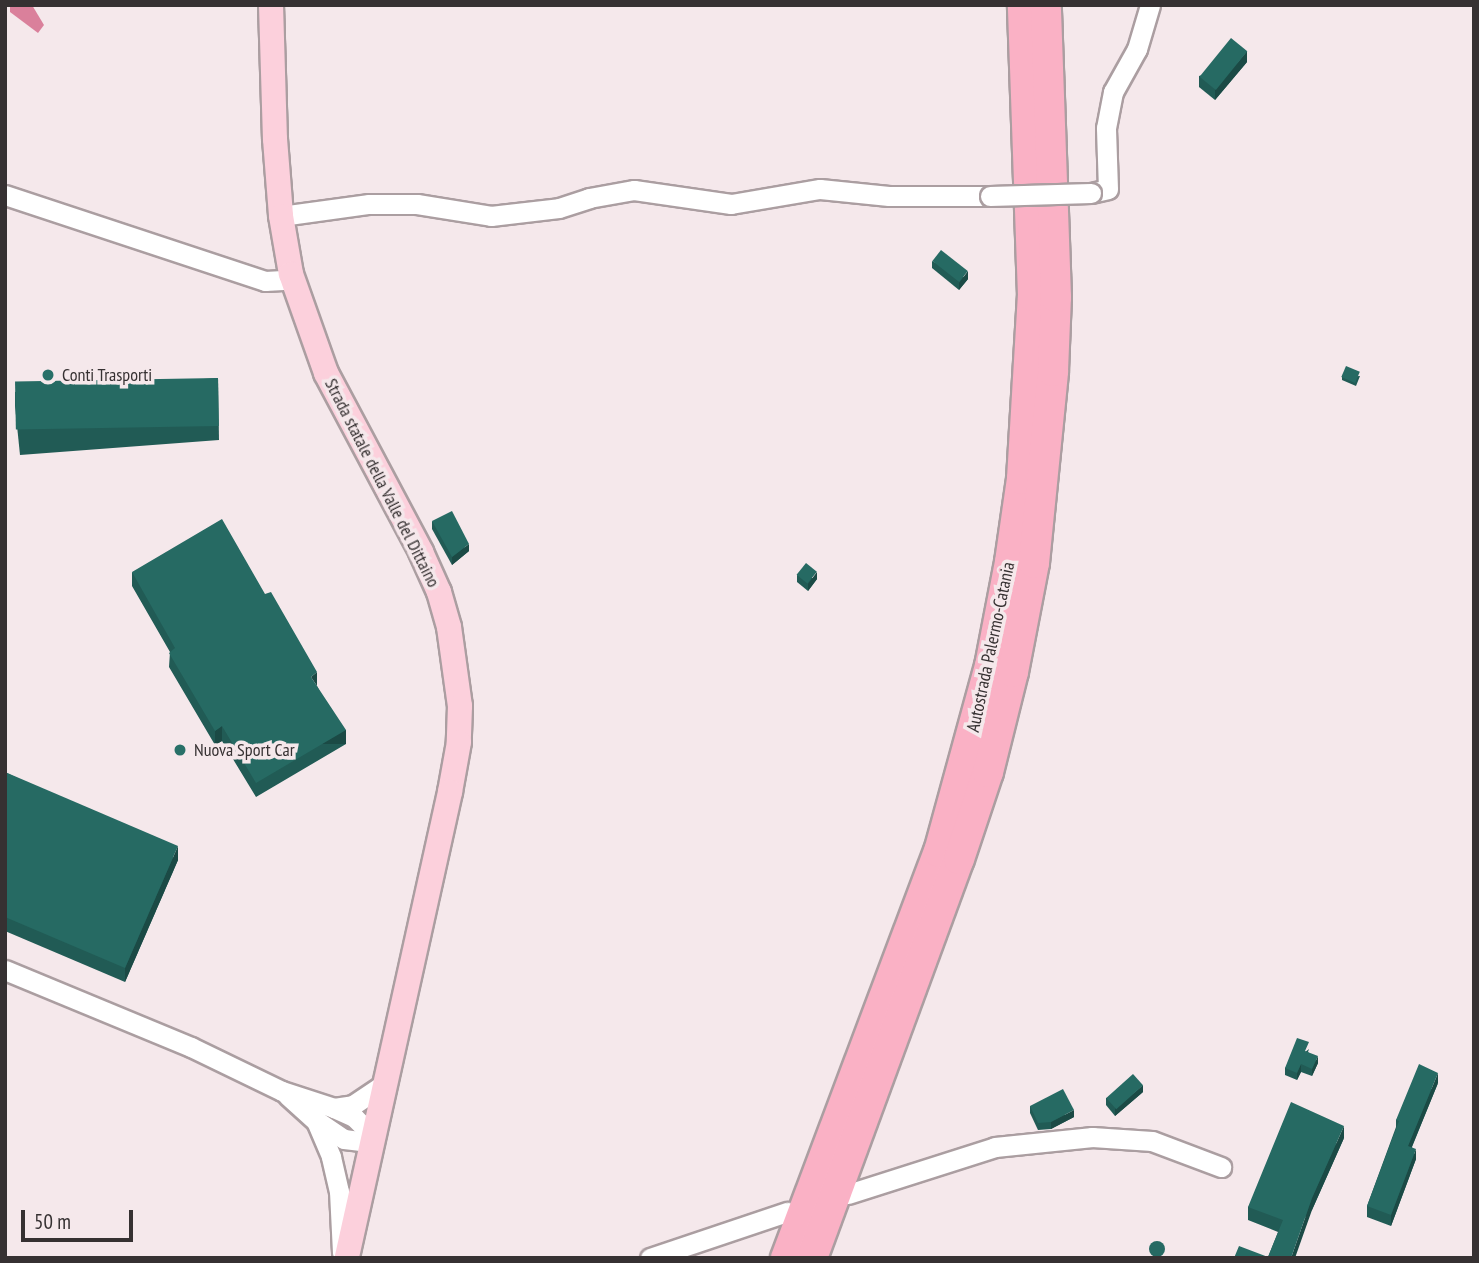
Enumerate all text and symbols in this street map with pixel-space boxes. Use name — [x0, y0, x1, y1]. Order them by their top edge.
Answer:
place label: Conti Trasporti — [62, 364, 153, 386]
marker: Conti Trasporti — [40, 367, 56, 383]
street label: Strada statale della Valle del Dittaino — [320, 375, 444, 591]
street label: Autostrada Palermo-Catania — [962, 560, 1020, 734]
place label: Nuova Sport Car — [194, 739, 295, 761]
marker: Nuova Sport Car — [172, 742, 188, 758]
scale bar — [24, 1196, 136, 1240]
text: 50 m — [34, 1208, 71, 1235]

